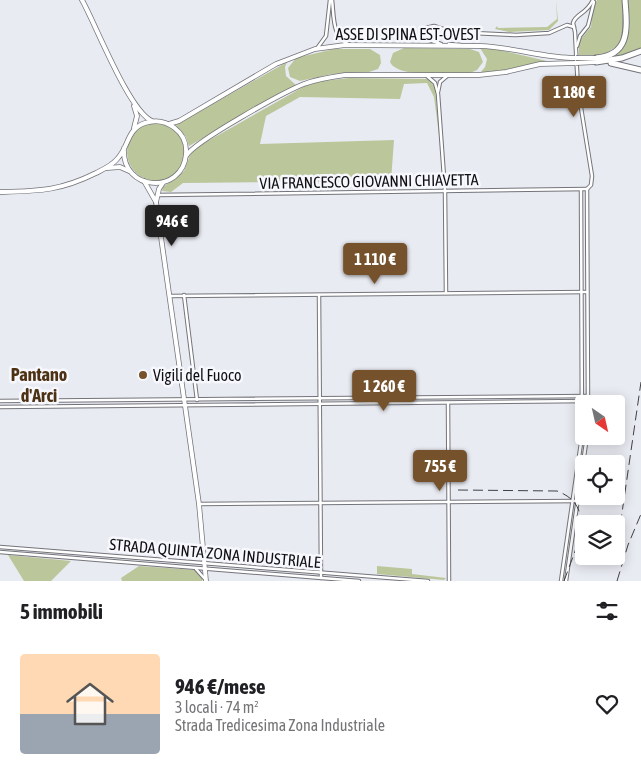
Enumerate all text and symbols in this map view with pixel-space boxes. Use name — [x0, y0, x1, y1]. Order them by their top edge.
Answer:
street label: ASSE DI SPINA EST-OVEST — [336, 25, 480, 43]
pin: 1 180 € — [528, 76, 620, 118]
text: 1 180 € — [553, 83, 595, 101]
street label: VIA FRANCESCO GIOVANNI CHIAVETTA — [259, 170, 479, 192]
pin: 946 € — [137, 204, 207, 247]
text: 946 € — [156, 212, 188, 230]
pin: 1 110 € — [329, 242, 421, 285]
text: 1 110 € — [354, 250, 396, 268]
district label: Pantano d'Arci — [11, 364, 67, 406]
place label: Vigili del Fuoco — [153, 366, 241, 385]
marker: Vigili del Fuoco — [137, 369, 149, 381]
pin: 1 260 € — [338, 370, 430, 412]
text: 1 260 € — [363, 377, 405, 395]
north arrow — [575, 395, 625, 445]
map controls — [575, 395, 625, 565]
pin: 755 € — [405, 450, 475, 492]
button: locate — [575, 455, 625, 505]
text: 755 € — [424, 457, 456, 475]
button: layers — [575, 515, 625, 565]
street label: STRADA QUINTA ZONA INDUSTRIALE — [109, 535, 322, 571]
icon: filters — [593, 597, 621, 625]
text: 5 immobili — [20, 599, 103, 623]
icon: home — [60, 674, 120, 734]
text: 946 €/mese — [175, 674, 266, 698]
icon: heart — [593, 690, 621, 718]
text: 3 locali · 74 m² — [175, 698, 259, 716]
text: Strada Tredicesima Zona Industriale — [175, 716, 385, 734]

